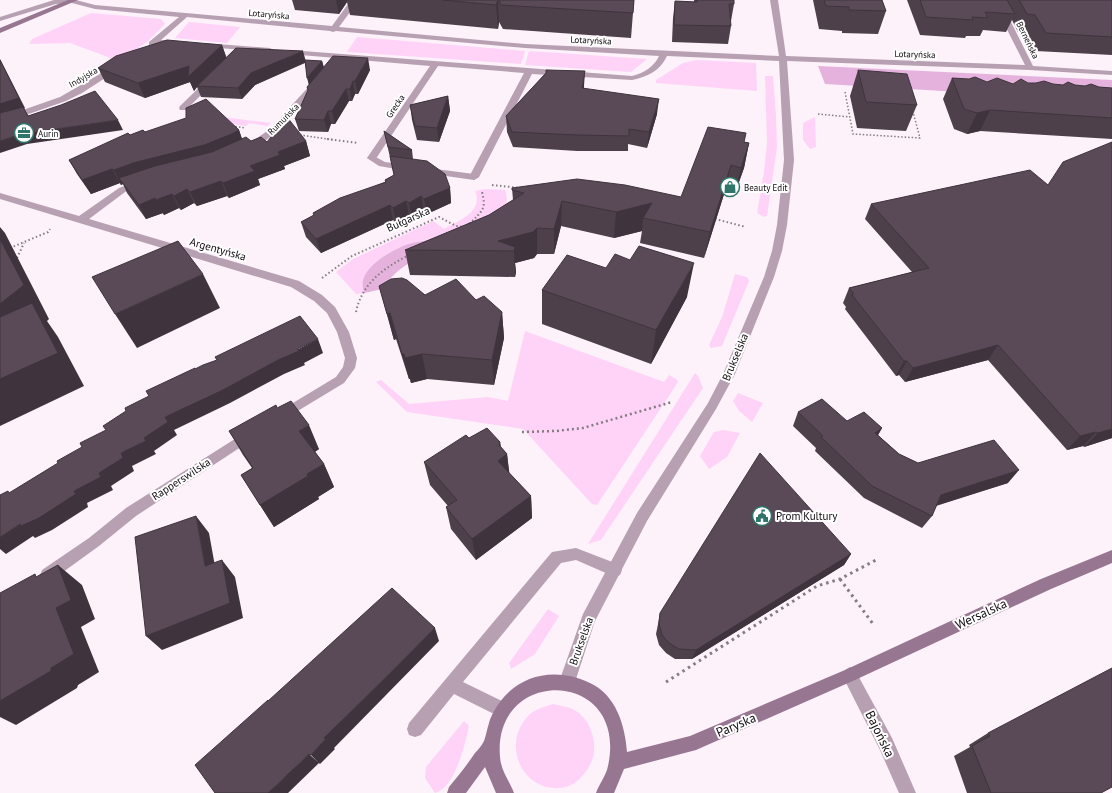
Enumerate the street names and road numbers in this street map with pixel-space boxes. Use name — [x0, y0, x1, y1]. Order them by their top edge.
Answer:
street label: Lotaryńska — [248, 7, 290, 21]
street label: Berneńska — [1014, 20, 1042, 60]
street label: Lotaryńska — [570, 33, 612, 47]
street label: Lotaryńska — [894, 48, 936, 60]
street label: Indyjska — [67, 64, 99, 90]
street label: Grecka — [383, 92, 407, 120]
street label: Rumuńska — [265, 101, 301, 137]
street label: Bułgarska — [384, 203, 432, 235]
street label: Argentyńska — [188, 234, 248, 264]
street label: Brukselska — [719, 331, 751, 383]
street label: Rapperswilska — [149, 455, 213, 503]
street label: Wersalska — [952, 595, 1010, 633]
street label: Brukselska — [566, 615, 596, 667]
street label: Bajońska — [861, 708, 899, 760]
street label: Paryska — [713, 709, 759, 741]

